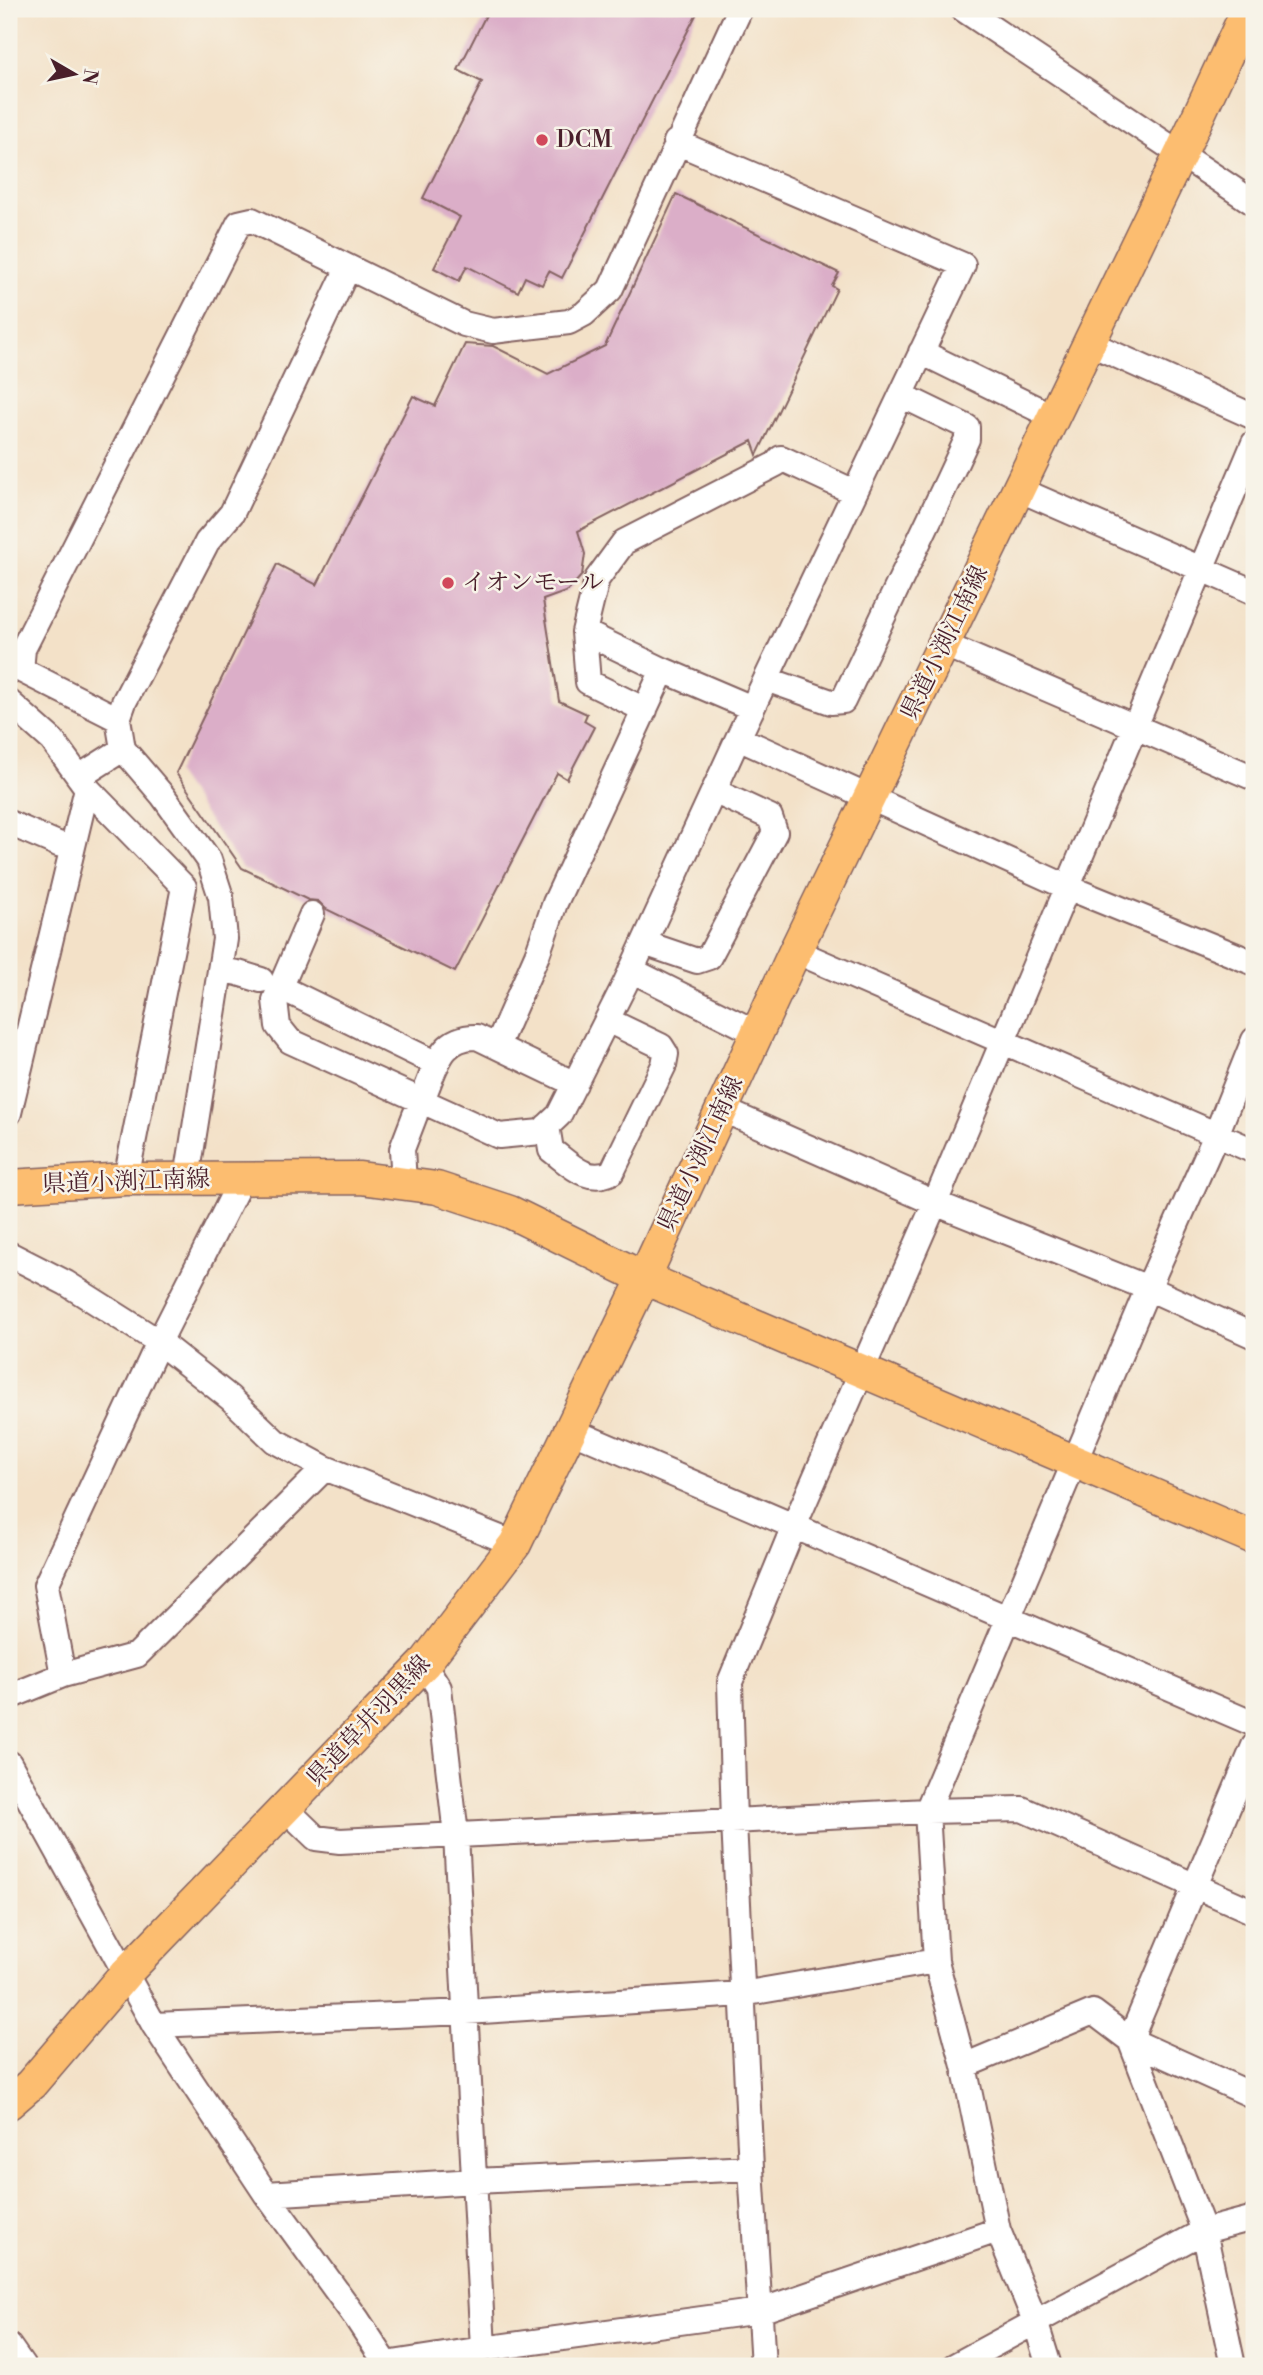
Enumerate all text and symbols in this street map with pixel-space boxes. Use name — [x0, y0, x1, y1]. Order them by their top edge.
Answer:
north arrow — [38, 38, 108, 108]
text: N — [77, 67, 103, 86]
place label: DCM — [556, 125, 612, 155]
marker: DCM — [534, 132, 550, 148]
street label: 県道小渕江南線 — [895, 561, 995, 725]
place label: イオンモール — [462, 568, 604, 598]
marker: イオンモール — [440, 575, 456, 591]
street label: 県道小渕江南線 — [652, 1072, 750, 1236]
street label: 県道小渕江南線 — [42, 1164, 210, 1200]
street label: 県道草井羽黒線 — [301, 1649, 437, 1793]

